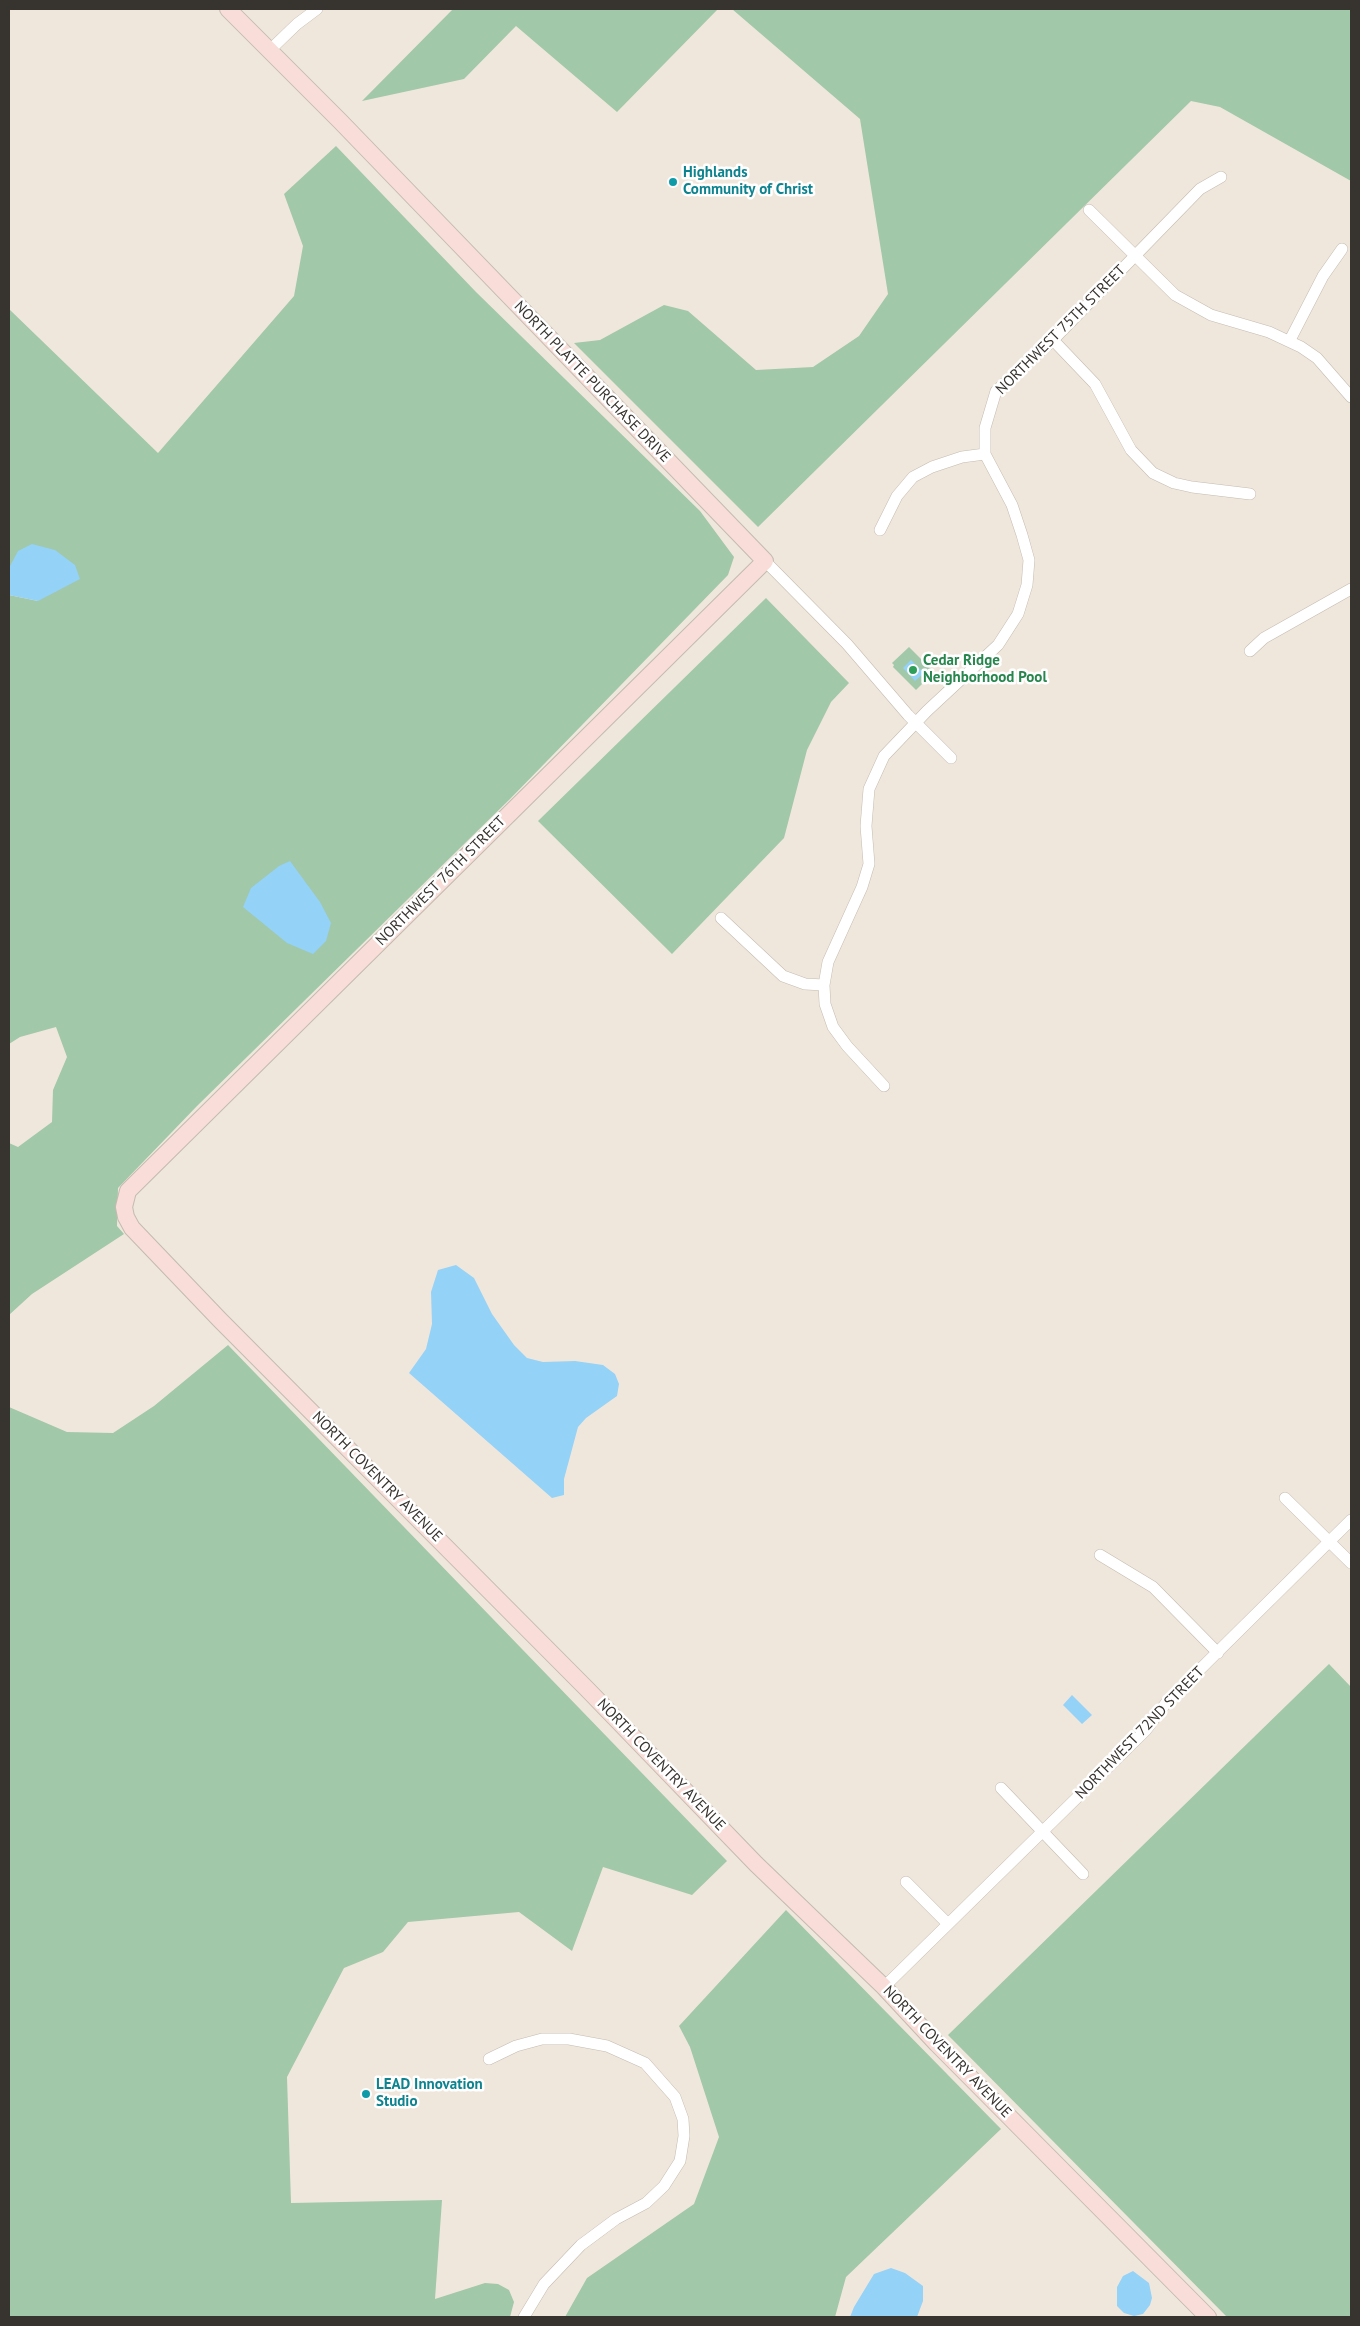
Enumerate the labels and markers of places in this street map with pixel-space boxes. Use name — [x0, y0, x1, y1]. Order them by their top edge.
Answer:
place label: Highlands Community of Christ — [683, 164, 813, 199]
marker: Highlands Community of Christ — [667, 176, 679, 188]
place label: Cedar Ridge Neighborhood Pool — [923, 652, 1047, 687]
marker: Cedar Ridge Neighborhood Pool — [907, 664, 919, 676]
place label: LEAD Innovation Studio — [376, 2076, 483, 2111]
marker: LEAD Innovation Studio — [360, 2088, 372, 2100]

